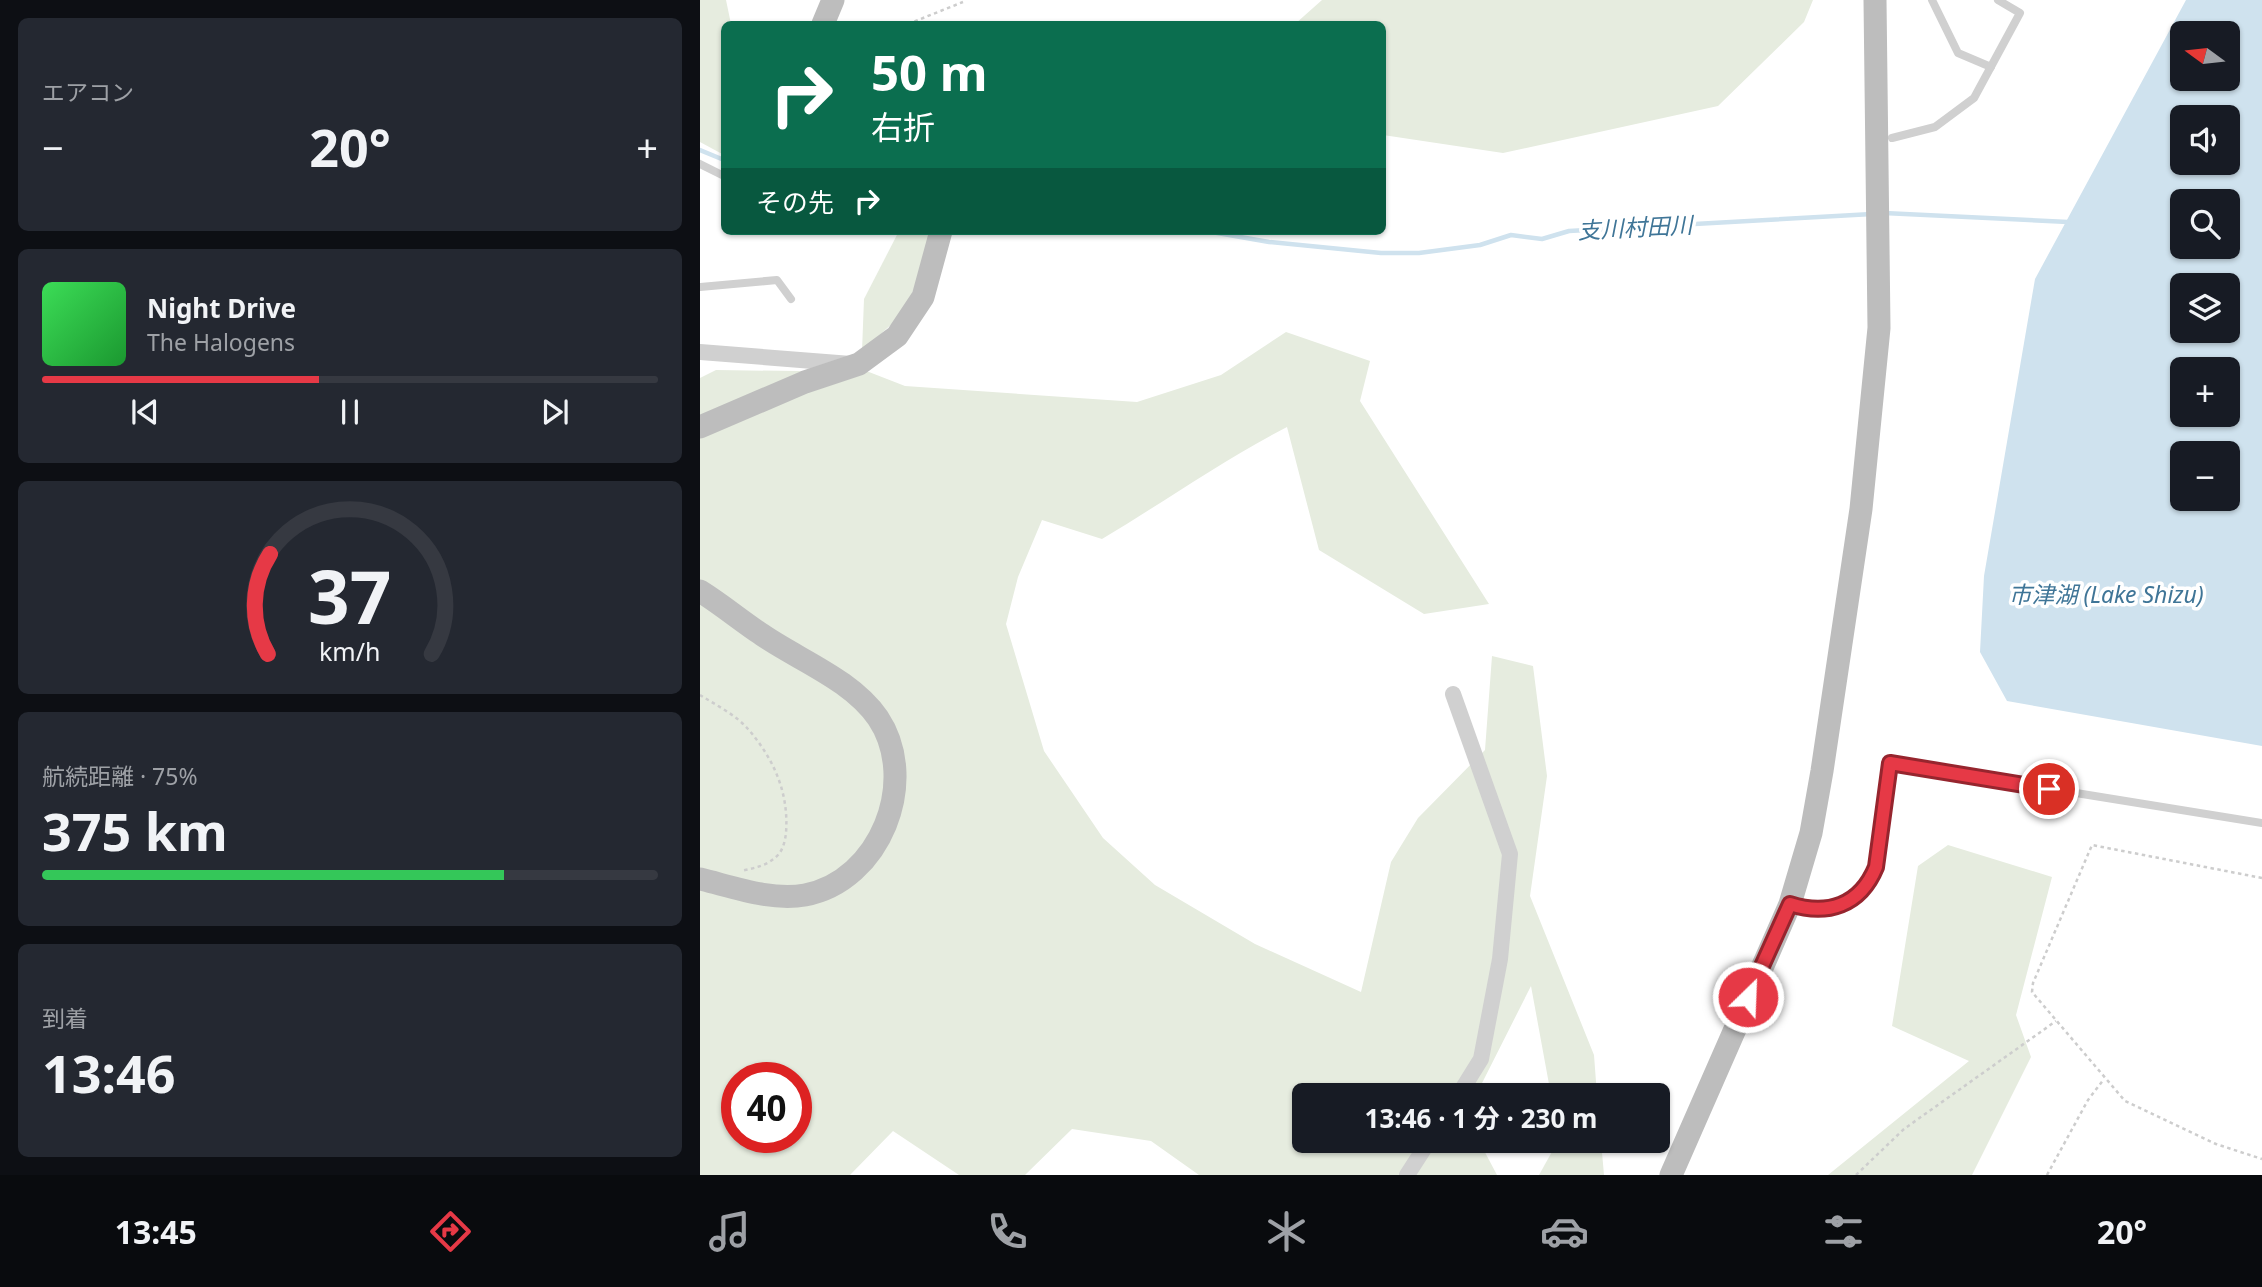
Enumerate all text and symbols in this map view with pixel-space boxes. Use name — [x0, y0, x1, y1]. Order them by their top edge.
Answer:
north arrow — [2170, 21, 2240, 91]
map controls — [2170, 21, 2240, 511]
text: 50 m — [871, 39, 988, 105]
icon: right — [756, 49, 847, 140]
text: エアコン — [42, 76, 134, 108]
text: 右折 — [871, 105, 935, 148]
button: sound — [2170, 105, 2240, 175]
text: 20° — [309, 111, 391, 182]
text: − — [42, 121, 64, 173]
text: + — [636, 121, 658, 173]
icon: right — [848, 182, 886, 220]
text: その先 — [756, 184, 834, 220]
button: search — [2170, 189, 2240, 259]
water label: 支川村田川 — [1577, 208, 1696, 246]
button: layers — [2170, 273, 2240, 343]
text: Night Drive — [147, 290, 296, 326]
text: The Halogens — [147, 326, 295, 358]
button: + — [2170, 357, 2240, 427]
icon: previous — [126, 393, 164, 431]
icon: pause — [331, 393, 369, 431]
icon: next — [536, 393, 574, 431]
button: − — [2170, 441, 2240, 511]
text: 37 — [308, 546, 392, 645]
water label: 市津湖 (Lake Shizu) — [2008, 578, 2204, 610]
text: km/h — [319, 633, 381, 667]
pin — [2019, 759, 2079, 819]
text: 航続距離 · 75% — [42, 760, 198, 792]
icon: arrive — [2030, 770, 2068, 808]
text: 375 km — [42, 795, 228, 866]
position arrow — [1711, 960, 1785, 1034]
text: 到着 — [42, 1002, 88, 1034]
text: 13:46 — [42, 1037, 176, 1108]
speed limit sign: 40 — [721, 1062, 812, 1153]
text: 13:46 · 1 分 · 230 m — [1365, 1100, 1597, 1136]
icon: directions — [426, 1207, 475, 1256]
icon: music — [705, 1207, 754, 1256]
icon: phone — [983, 1207, 1032, 1256]
icon: climate — [1262, 1207, 1311, 1256]
icon: car — [1540, 1207, 1589, 1256]
icon: filters — [1819, 1207, 1868, 1256]
text: 13:45 — [115, 1210, 197, 1253]
text: 20° — [2097, 1210, 2147, 1253]

